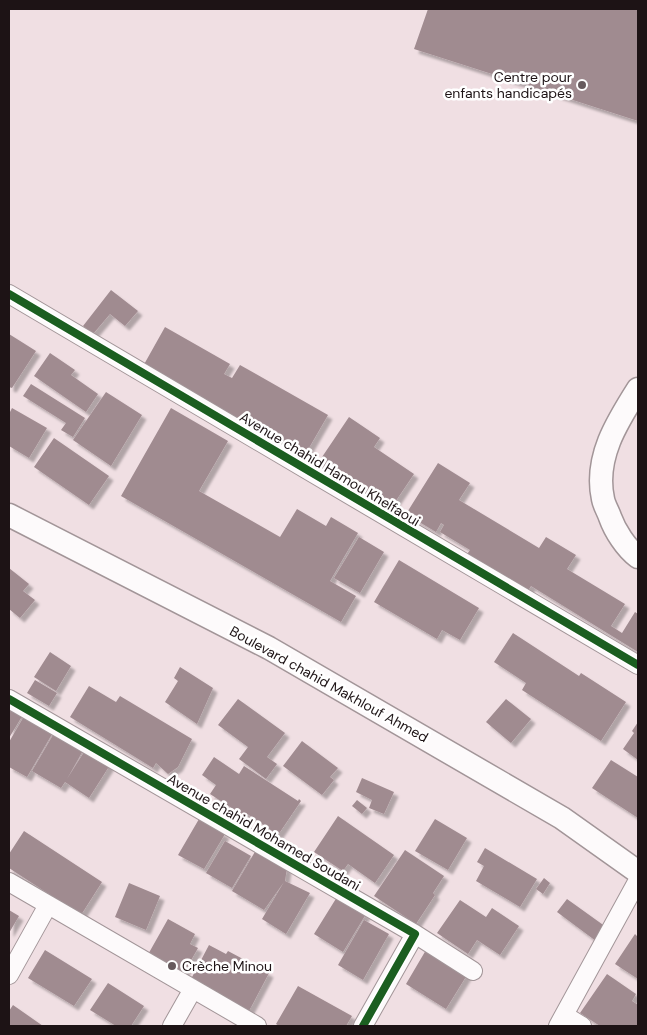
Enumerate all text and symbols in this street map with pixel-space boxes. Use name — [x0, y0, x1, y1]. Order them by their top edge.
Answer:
place label: Centre pour enfants handicapés — [444, 68, 572, 102]
marker: Centre pour enfants handicapés — [576, 79, 588, 91]
street label: Avenue chahid Hamou Khelfaoui — [236, 408, 424, 530]
street label: Boulevard chahid Makhlouf Ahmed — [227, 622, 431, 746]
street label: Avenue chahid Mohamed Soudani — [164, 769, 364, 895]
place label: Crèche Minou — [182, 957, 272, 975]
marker: Crèche Minou — [166, 960, 178, 972]

